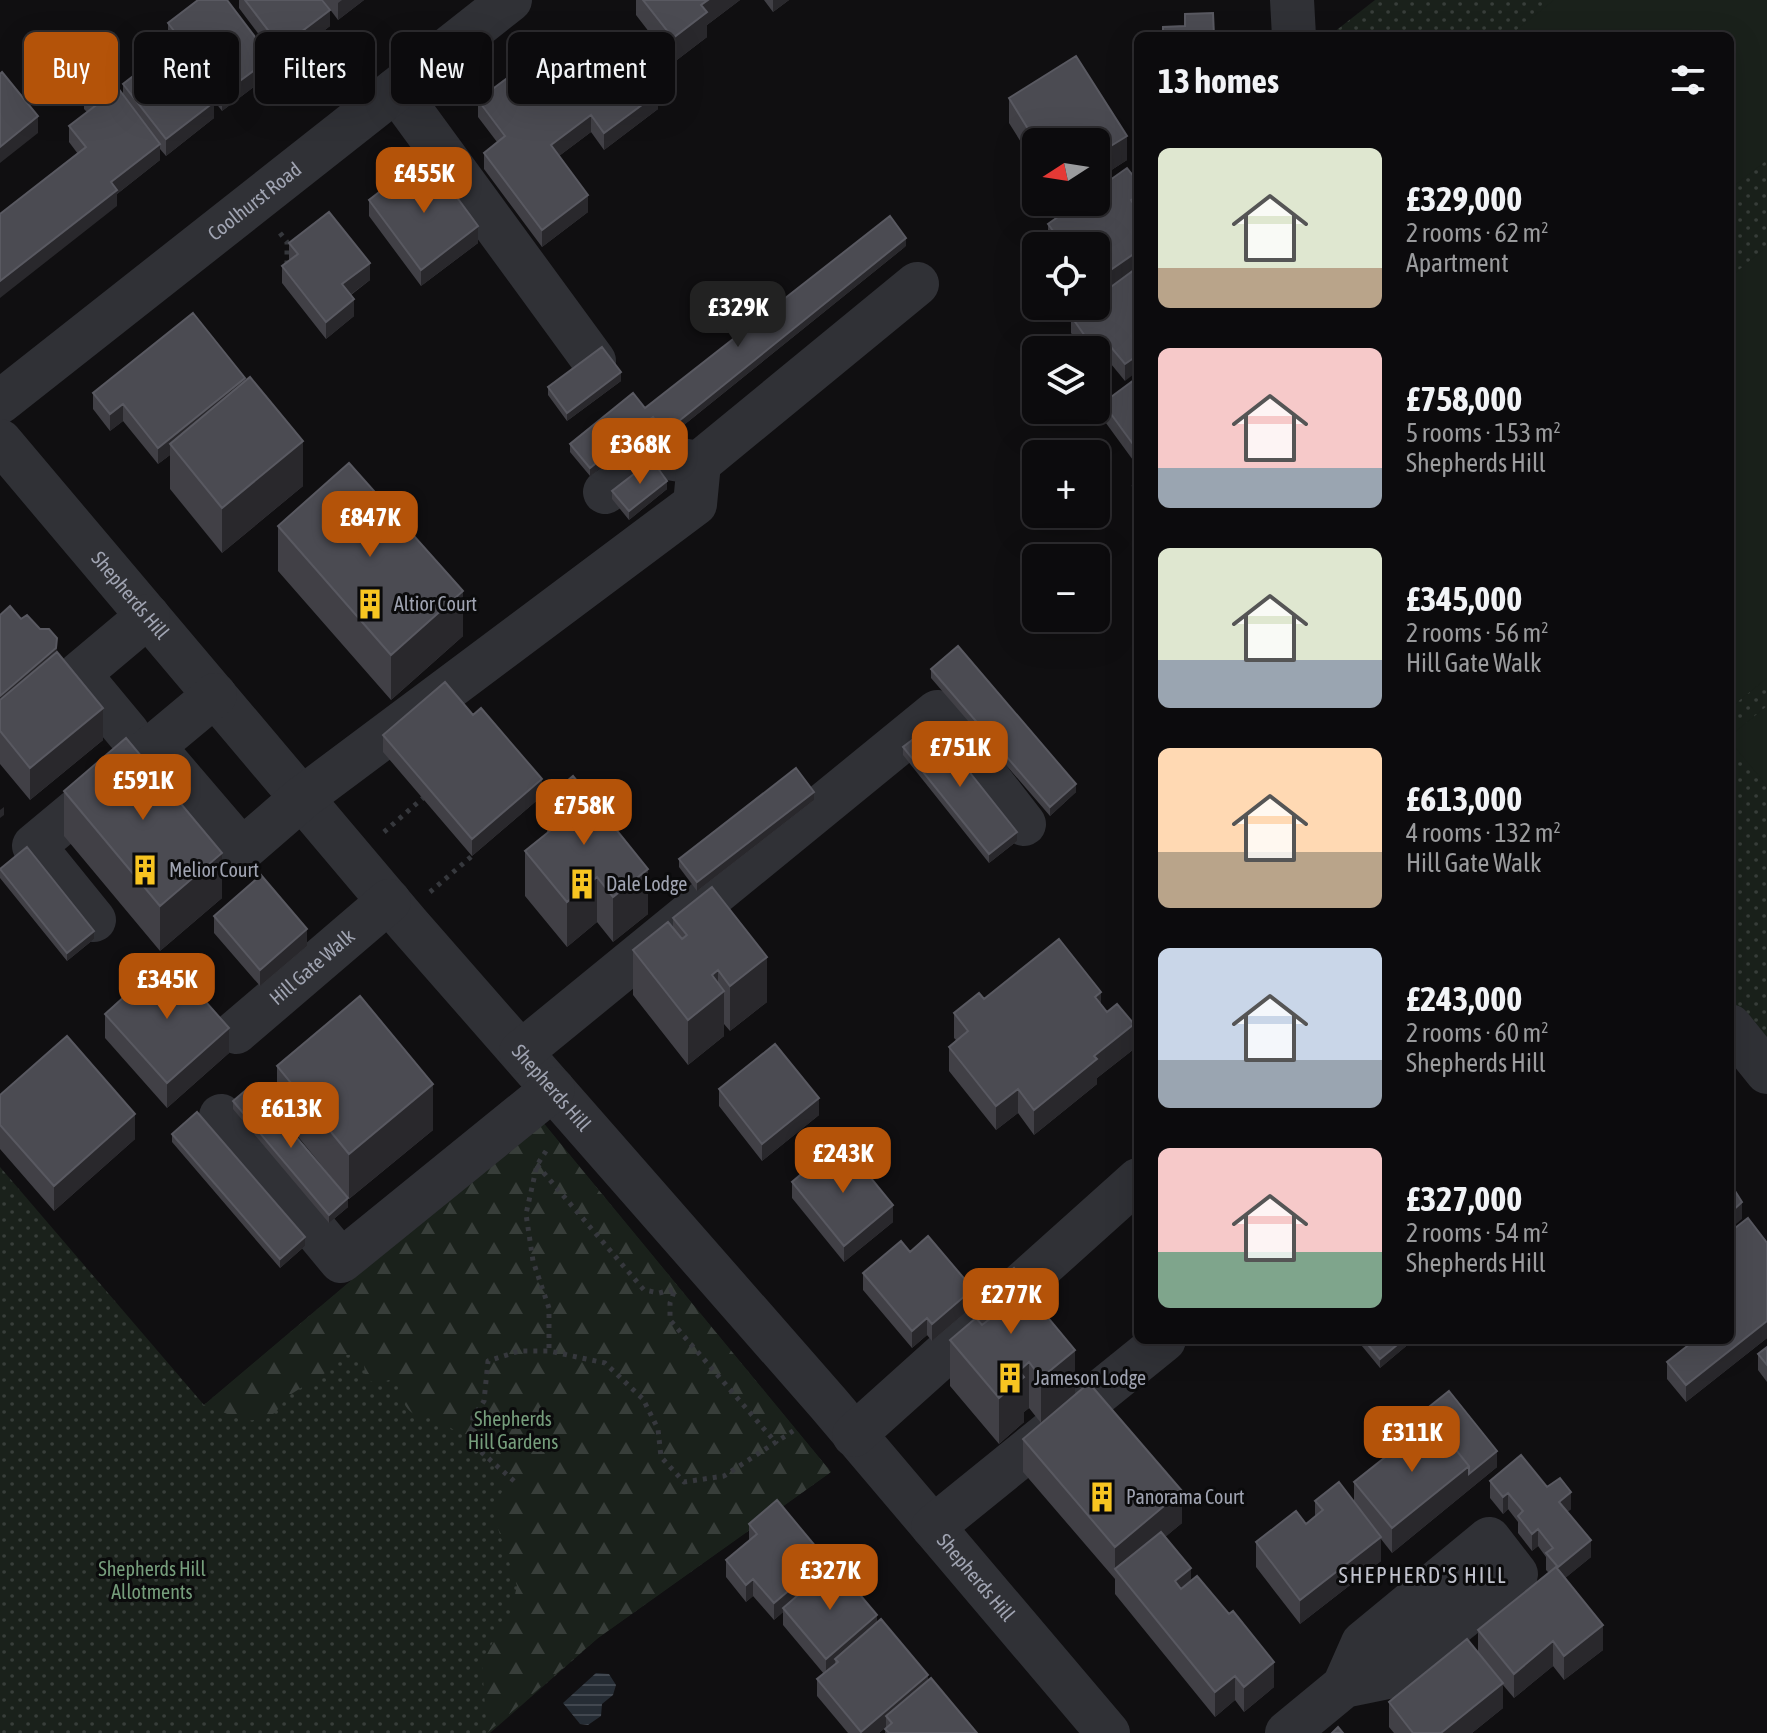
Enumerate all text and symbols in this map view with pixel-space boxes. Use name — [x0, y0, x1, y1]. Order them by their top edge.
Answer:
chip: Buy — [24, 32, 118, 104]
chip: Rent — [134, 32, 239, 104]
chip: Filters — [255, 32, 375, 104]
chip: New — [391, 32, 492, 104]
chip: Apartment — [508, 32, 675, 104]
icon: filters — [1666, 58, 1710, 102]
text: 13 homes — [1158, 61, 1279, 100]
north arrow — [1022, 128, 1110, 216]
map controls — [1022, 128, 1110, 632]
pin: £455K — [368, 147, 480, 215]
street label: Coolhurst Road — [203, 157, 305, 245]
text: £455K — [394, 158, 454, 188]
text: £329,000 — [1406, 179, 1522, 218]
icon: home — [1222, 180, 1318, 276]
text: 2 rooms · 62 m² — [1406, 218, 1548, 248]
button: locate — [1022, 232, 1110, 320]
text: Apartment — [1406, 248, 1509, 278]
pin: £329K — [682, 281, 794, 349]
text: £329K — [708, 292, 768, 322]
button: layers — [1022, 336, 1110, 424]
text: £758,000 — [1406, 379, 1522, 418]
icon: home — [1222, 380, 1318, 476]
pin: £368K — [584, 418, 696, 486]
text: 5 rooms · 153 m² — [1406, 418, 1561, 448]
text: £368K — [610, 429, 670, 459]
button: + — [1022, 440, 1110, 528]
text: Shepherds Hill — [1406, 448, 1546, 478]
pin: £847K — [314, 491, 426, 559]
text: £847K — [340, 502, 400, 532]
button: − — [1022, 544, 1110, 632]
street label: Shepherds Hill — [87, 546, 175, 644]
text: £345,000 — [1406, 579, 1522, 618]
icon: home — [1222, 580, 1318, 676]
building icon: Altior Court — [353, 587, 387, 621]
place label: Altior Court — [394, 592, 477, 615]
text: 2 rooms · 56 m² — [1406, 618, 1548, 648]
text: Hill Gate Walk — [1406, 648, 1541, 678]
pin: £751K — [904, 721, 1016, 789]
text: £751K — [930, 732, 990, 762]
pin: £591K — [87, 754, 199, 822]
text: £591K — [113, 765, 173, 795]
pin: £758K — [528, 779, 640, 847]
text: £613,000 — [1406, 779, 1522, 818]
icon: home — [1222, 780, 1318, 876]
text: £758K — [554, 790, 614, 820]
text: 4 rooms · 132 m² — [1406, 818, 1561, 848]
text: Hill Gate Walk — [1406, 848, 1541, 878]
building icon: Melior Court — [128, 853, 162, 887]
place label: Melior Court — [169, 858, 259, 881]
building icon: Dale Lodge — [565, 867, 599, 901]
place label: Dale Lodge — [606, 872, 687, 895]
street label: Hill Gate Walk — [265, 924, 359, 1009]
pin: £345K — [111, 953, 223, 1021]
text: £345K — [137, 964, 197, 994]
text: £243,000 — [1406, 979, 1522, 1018]
icon: home — [1222, 980, 1318, 1076]
text: 2 rooms · 60 m² — [1406, 1018, 1548, 1048]
street label: Shepherds Hill — [508, 1039, 596, 1136]
text: Shepherds Hill — [1406, 1048, 1546, 1078]
pin: £613K — [235, 1082, 347, 1150]
text: £613K — [261, 1093, 321, 1123]
pin: £243K — [787, 1127, 899, 1195]
text: £243K — [813, 1138, 873, 1168]
text: £327,000 — [1406, 1179, 1522, 1218]
icon: home — [1222, 1180, 1318, 1276]
text: 2 rooms · 54 m² — [1406, 1218, 1548, 1248]
text: Shepherds Hill — [1406, 1248, 1546, 1278]
pin: £277K — [955, 1268, 1067, 1336]
text: £277K — [981, 1279, 1041, 1309]
building icon: Jameson Lodge — [993, 1361, 1027, 1395]
place label: Jameson Lodge — [1034, 1366, 1146, 1389]
pin: £311K — [1356, 1406, 1468, 1474]
park label: Shepherds Hill Gardens — [468, 1407, 558, 1453]
text: £311K — [1382, 1417, 1442, 1447]
building icon: Panorama Court — [1085, 1480, 1119, 1514]
place label: Panorama Court — [1126, 1485, 1245, 1508]
street label: Shepherds Hill — [933, 1529, 1020, 1626]
pin: £327K — [774, 1544, 886, 1612]
text: £327K — [800, 1555, 860, 1585]
park label: Shepherds Hill Allotments — [98, 1557, 206, 1603]
district label: SHEPHERD'S HILL — [1339, 1562, 1507, 1588]

